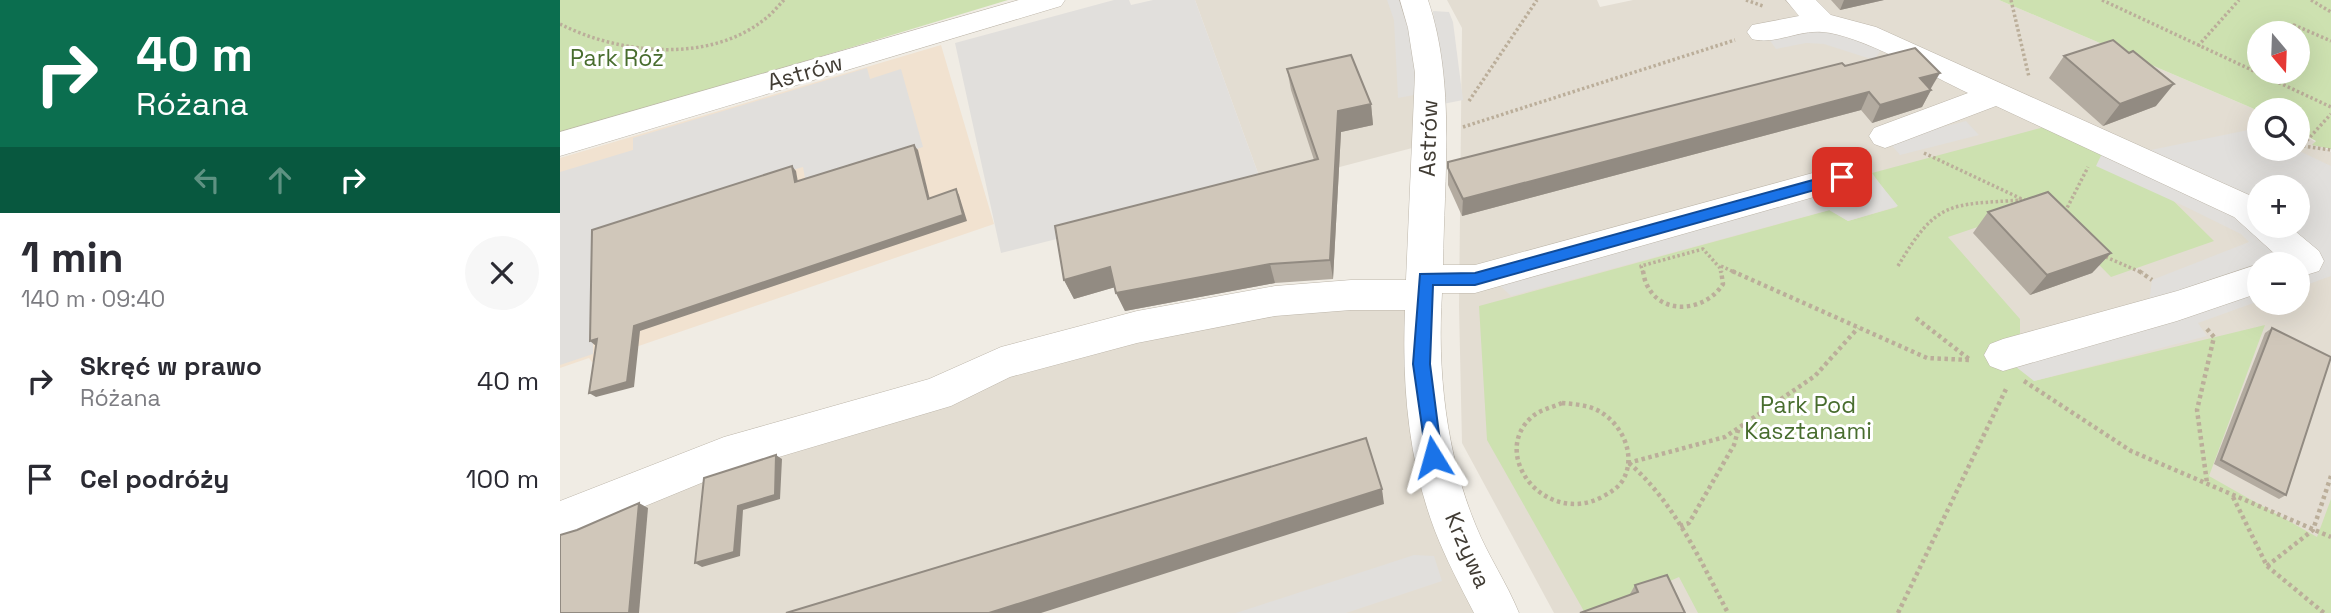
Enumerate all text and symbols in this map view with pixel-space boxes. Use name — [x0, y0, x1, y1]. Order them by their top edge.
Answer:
north arrow — [2247, 21, 2310, 84]
map controls — [2247, 21, 2310, 315]
text: 40 m — [136, 23, 253, 85]
icon: right — [21, 28, 112, 119]
park label: Park Róż — [570, 43, 664, 73]
street label: Astrów — [764, 47, 846, 97]
text: Różana — [136, 84, 248, 124]
button: search — [2247, 98, 2310, 161]
street label: Astrów — [1412, 99, 1444, 177]
pin — [1812, 147, 1872, 207]
icon: arrive — [1823, 158, 1861, 196]
icon: left — [188, 161, 226, 199]
icon: ahead — [261, 161, 299, 199]
icon: right — [334, 161, 372, 199]
button: + — [2247, 175, 2310, 238]
text: 1 min — [21, 231, 124, 284]
button: close — [465, 236, 539, 310]
button: − — [2247, 252, 2310, 315]
text: 140 m · 09:40 — [21, 284, 165, 314]
text: Skręć w prawo — [80, 349, 262, 383]
icon: right — [21, 362, 59, 400]
text: 40 m — [477, 364, 539, 398]
text: Różana — [80, 383, 161, 413]
park label: Park Pod Kasztanami — [1744, 390, 1872, 446]
position arrow — [1396, 420, 1470, 494]
icon: arrive — [21, 460, 59, 498]
text: Cel podróży — [80, 462, 229, 496]
text: 100 m — [466, 462, 539, 496]
street label: Krzywa — [1438, 507, 1498, 593]

